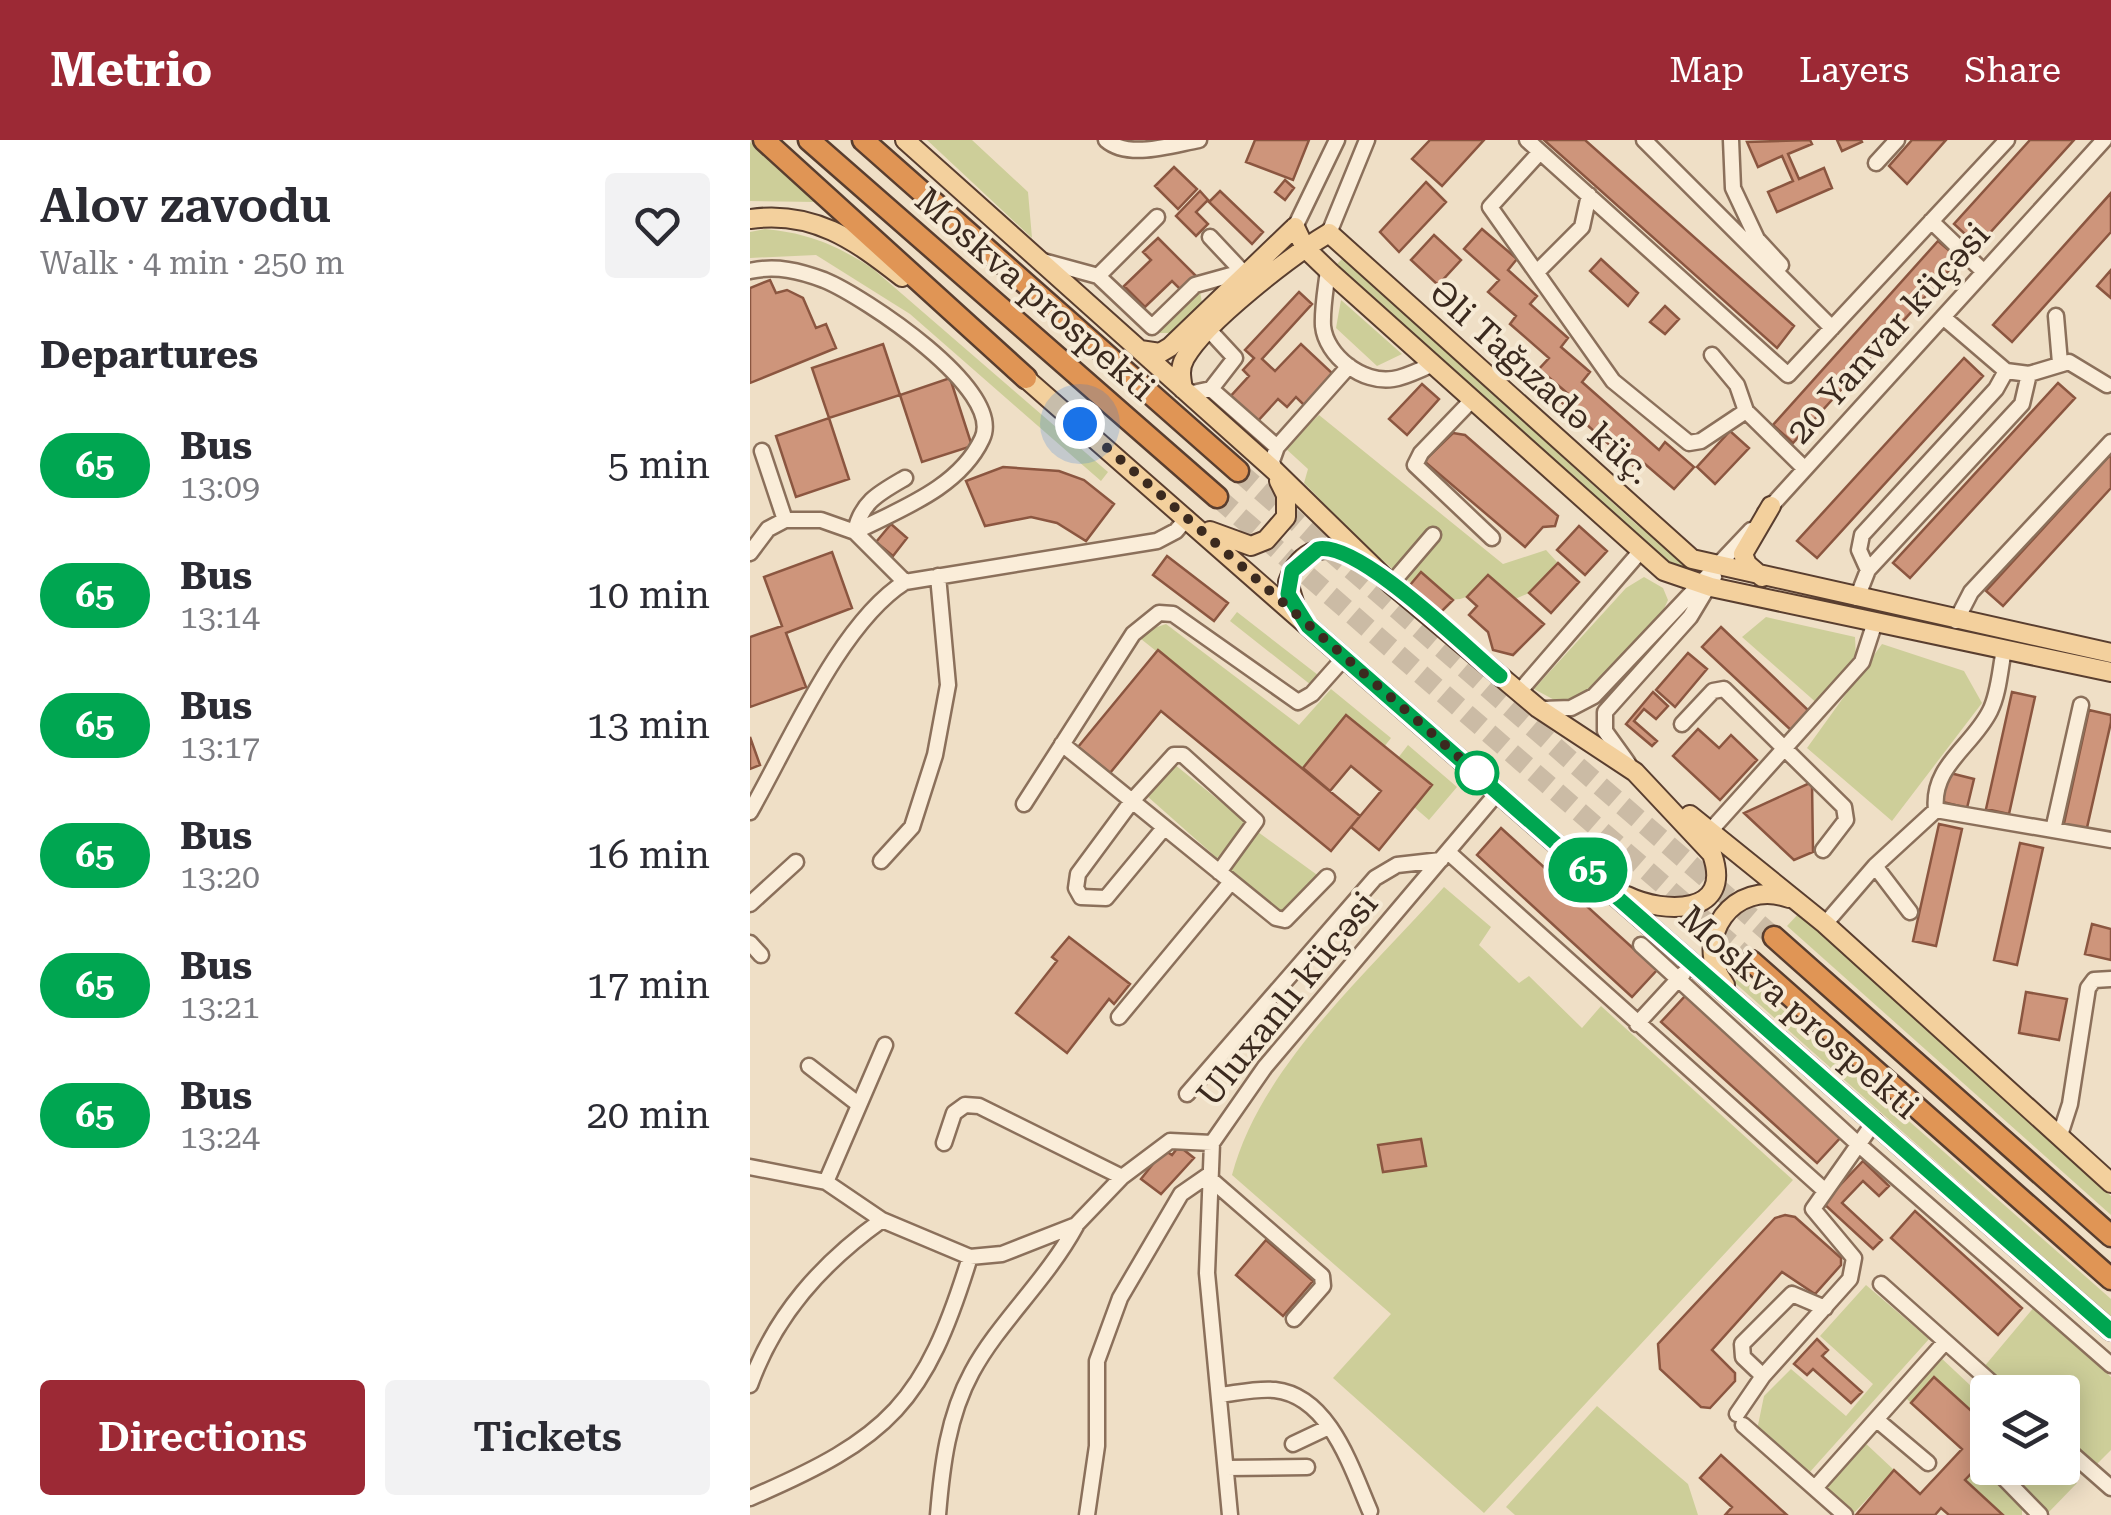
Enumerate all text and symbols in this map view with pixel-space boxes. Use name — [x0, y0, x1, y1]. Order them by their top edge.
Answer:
text: Metrio — [50, 42, 212, 98]
text: Map — [1669, 50, 1744, 91]
text: Layers — [1799, 50, 1909, 91]
text: Share — [1964, 50, 2061, 91]
button: heart — [605, 173, 710, 278]
text: Alov zavodu — [40, 178, 331, 234]
street label: Moskva prospekti — [907, 179, 1163, 409]
street label: 20 Yanvar küçəsi — [1779, 215, 1998, 452]
text: Walk · 4 min · 250 m — [40, 244, 344, 282]
street label: Əli Tağızadə küç. — [1421, 272, 1660, 493]
text: Departures — [40, 333, 258, 377]
your location — [1055, 399, 1105, 449]
text: Bus — [180, 424, 252, 468]
text: 5 min — [608, 443, 710, 487]
text: 65 — [75, 445, 115, 486]
text: 13:09 — [180, 468, 260, 506]
text: Bus — [180, 554, 252, 598]
text: 10 min — [587, 573, 710, 617]
text: 65 — [75, 575, 115, 616]
text: 13:14 — [180, 598, 260, 636]
text: Bus — [180, 684, 252, 728]
text: 13 min — [587, 703, 710, 747]
text: 65 — [75, 705, 115, 746]
text: 13:17 — [180, 728, 260, 766]
unlabelled marker — [1456, 752, 1498, 794]
text: Bus — [180, 814, 252, 858]
text: 16 min — [587, 833, 710, 877]
text: 65 — [75, 835, 115, 876]
line badge: 65 — [1543, 838, 1633, 902]
text: 65 — [1568, 850, 1608, 891]
text: 13:20 — [180, 858, 260, 896]
street label: Uluxanlı küçəsi — [1189, 884, 1386, 1115]
street label: Moskva prospekti — [1671, 897, 1927, 1127]
text: Bus — [180, 944, 252, 988]
text: 17 min — [587, 963, 710, 1007]
text: 65 — [75, 965, 115, 1006]
text: 13:21 — [180, 988, 260, 1026]
text: Bus — [180, 1074, 252, 1118]
text: 20 min — [587, 1093, 710, 1137]
text: 65 — [75, 1095, 115, 1136]
text: 13:24 — [180, 1118, 260, 1156]
map controls — [1970, 1375, 2080, 1485]
button: layers — [1970, 1375, 2080, 1485]
button: Directions — [40, 1380, 365, 1495]
button: Tickets — [385, 1380, 710, 1495]

